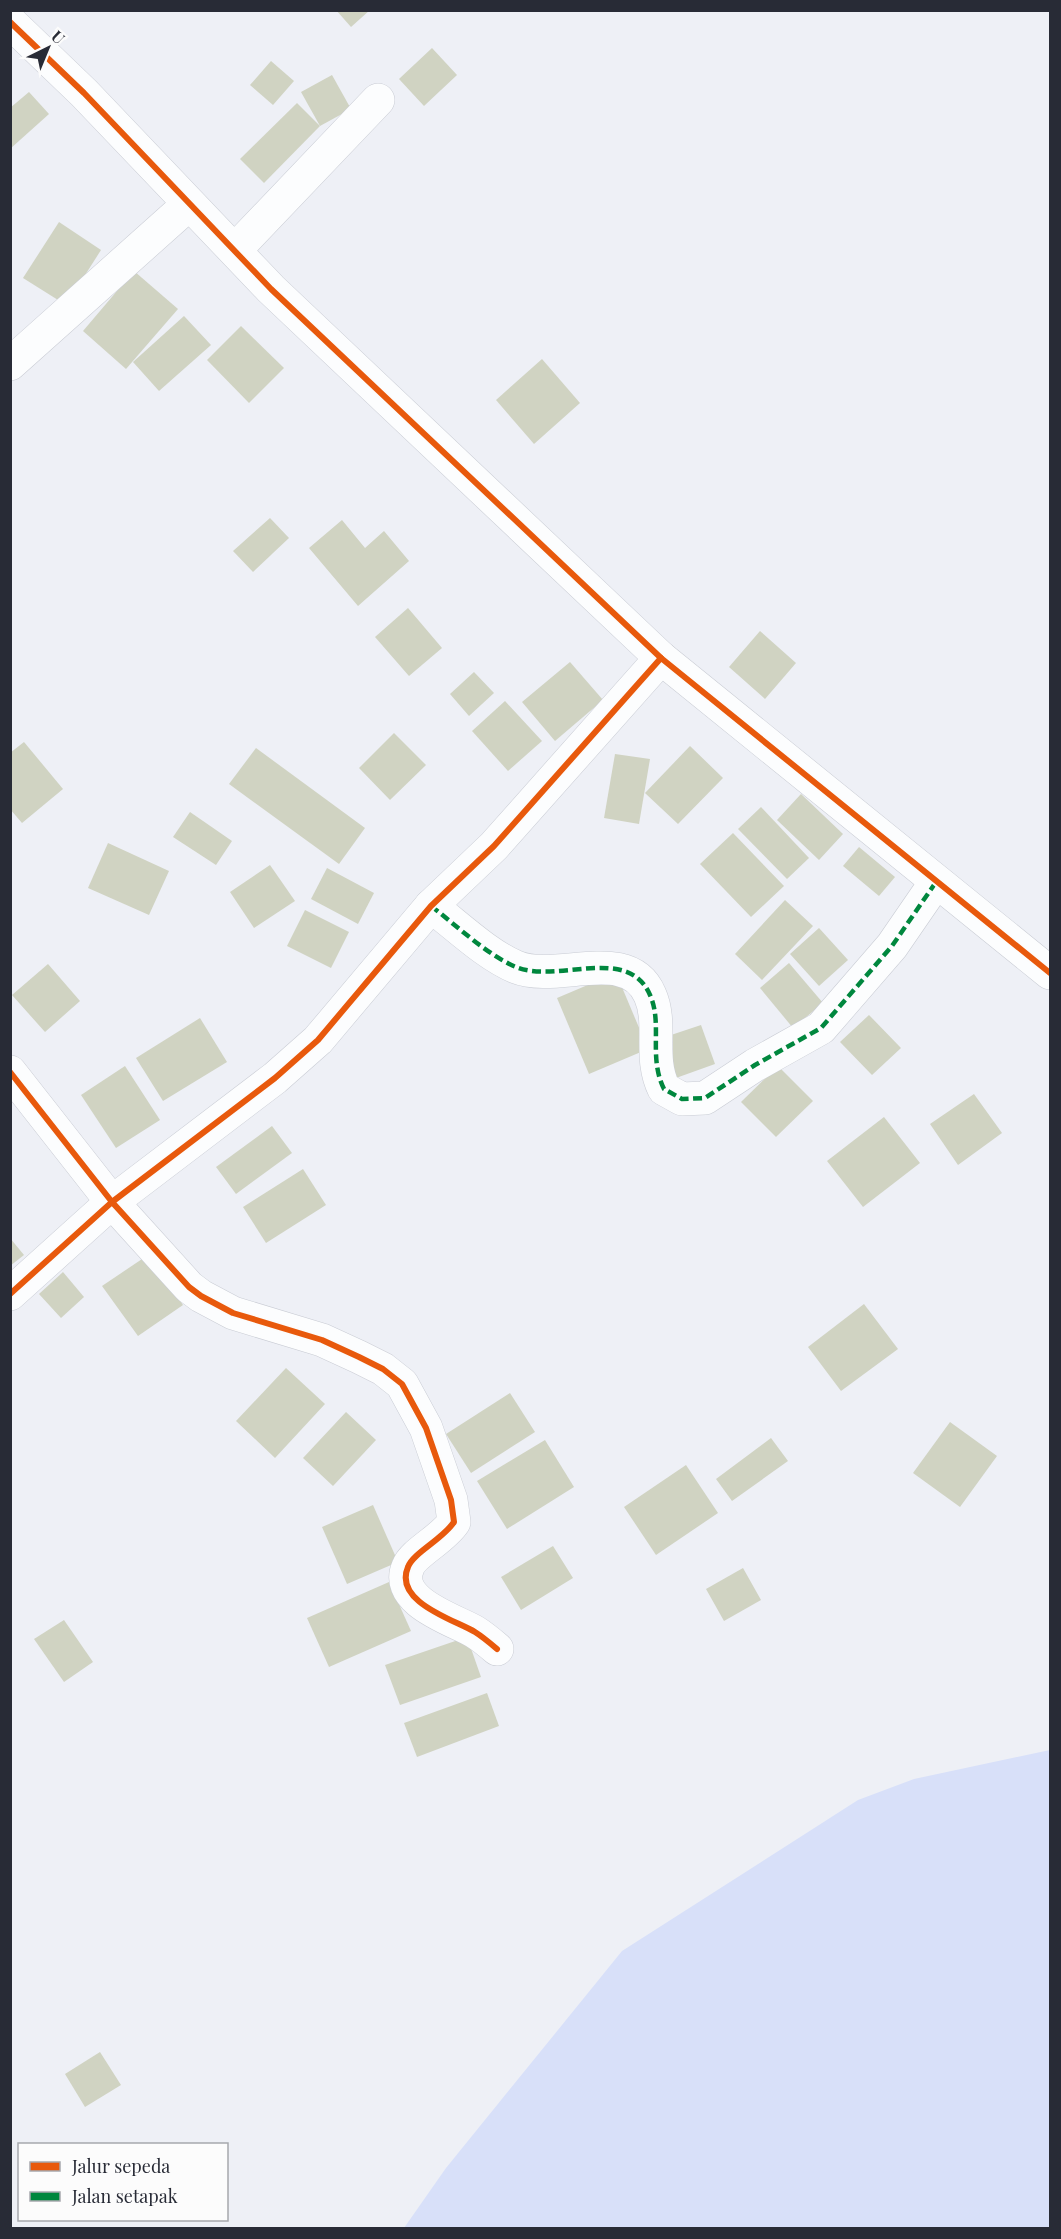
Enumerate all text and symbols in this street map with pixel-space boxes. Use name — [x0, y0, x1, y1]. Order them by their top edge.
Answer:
north arrow — [18, 18, 78, 78]
text: U — [47, 25, 70, 48]
legend — [18, 2143, 228, 2221]
text: Jalur sepeda — [71, 2154, 170, 2178]
text: Jalan setapak — [71, 2184, 178, 2208]

